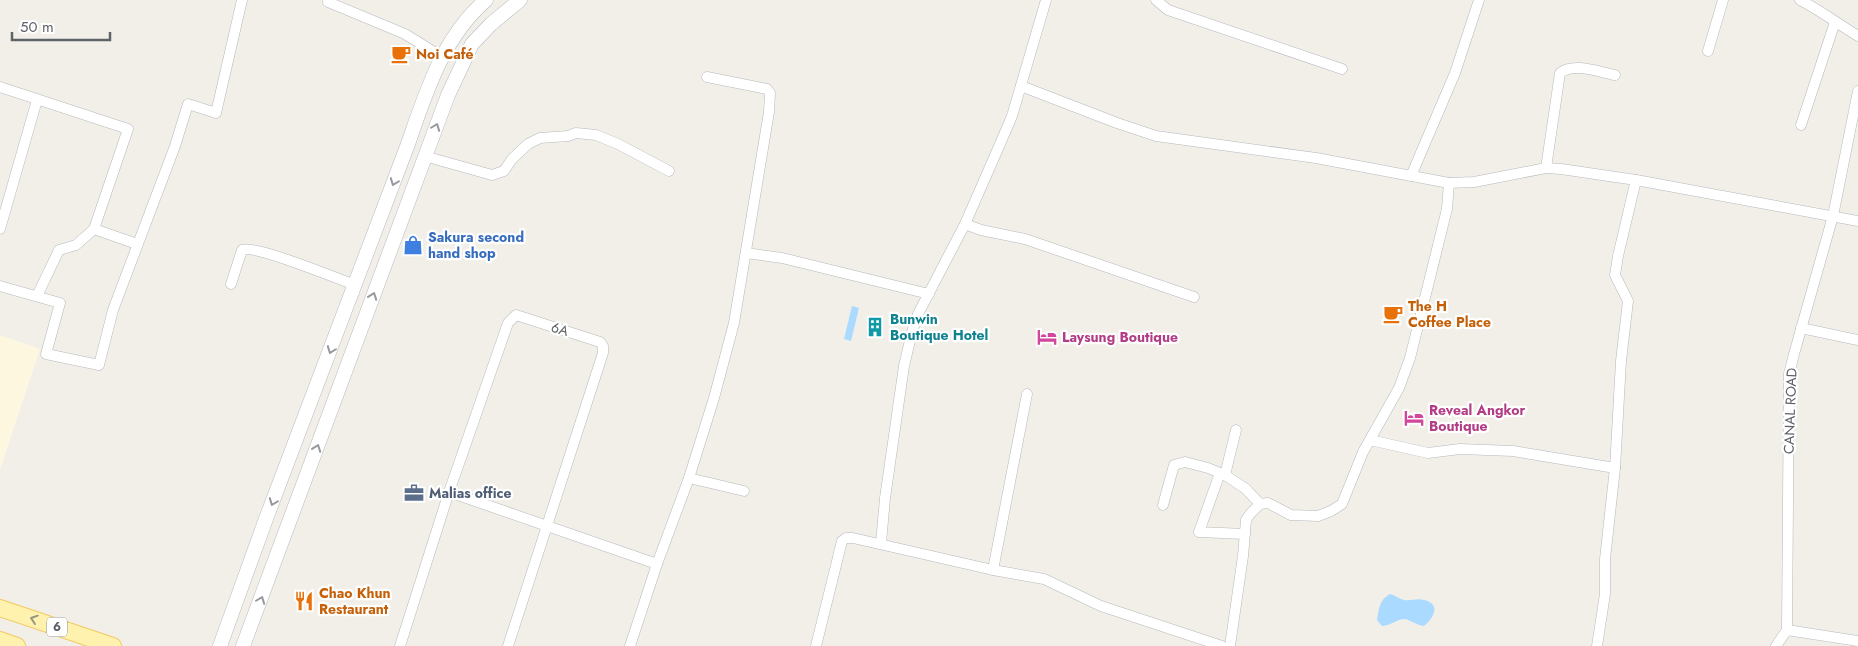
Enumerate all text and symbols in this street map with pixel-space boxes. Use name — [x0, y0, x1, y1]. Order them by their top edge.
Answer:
scale bar — [12, 10, 110, 42]
text: 50 m — [20, 16, 54, 38]
cafe icon: Noi Café — [390, 43, 412, 65]
place label: Noi Café — [416, 44, 474, 64]
one-way arrow — [429, 123, 440, 132]
one-way arrow — [390, 177, 400, 185]
place label: Sakura second hand shop — [428, 227, 524, 263]
shop icon: Sakura second hand shop — [402, 234, 424, 256]
one-way arrow — [367, 292, 377, 300]
place label: The H Coffee Place — [1408, 296, 1491, 332]
cafe icon: The H Coffee Place — [1382, 303, 1404, 325]
place label: Bunwin Boutique Hotel — [890, 309, 988, 345]
building icon: Bunwin Boutique Hotel — [864, 316, 886, 338]
street label: 6A — [549, 317, 572, 341]
hotel icon: Laysung Boutique — [1036, 326, 1058, 348]
place label: Laysung Boutique — [1062, 327, 1178, 347]
one-way arrow — [326, 345, 337, 354]
street label: CANAL ROAD — [1778, 367, 1802, 455]
place label: Reveal Angkor Boutique — [1429, 400, 1526, 436]
hotel icon: Reveal Angkor Boutique — [1403, 407, 1425, 429]
one-way arrow — [311, 444, 321, 453]
office icon: Malias office — [403, 482, 425, 504]
place label: Malias office — [429, 483, 512, 503]
one-way arrow — [269, 497, 279, 506]
place label: Chao Khun Restaurant — [319, 583, 391, 619]
restaurant icon: Chao Khun Restaurant — [293, 590, 315, 612]
one-way arrow — [255, 597, 265, 605]
one-way arrow — [30, 615, 38, 625]
road number: 6 — [47, 618, 67, 636]

